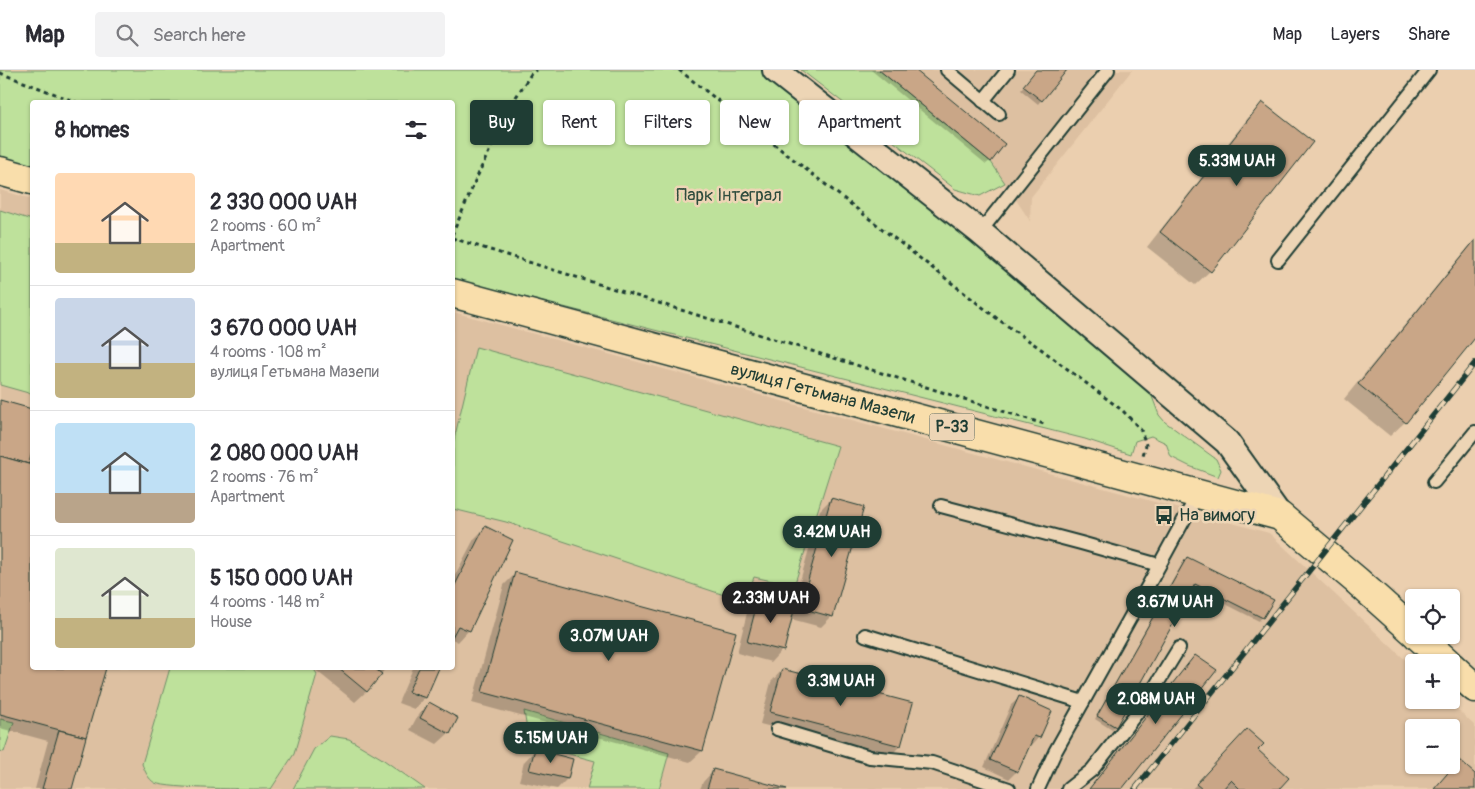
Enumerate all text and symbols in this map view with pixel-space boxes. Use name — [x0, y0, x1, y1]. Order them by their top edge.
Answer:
search box — [95, 12, 445, 57]
text: Map — [25, 20, 65, 49]
icon: search — [113, 21, 141, 49]
text: Search here — [153, 23, 246, 47]
text: Map — [1273, 23, 1302, 46]
text: Layers — [1330, 23, 1380, 46]
text: Share — [1408, 23, 1450, 46]
chip: Buy — [470, 100, 533, 145]
chip: Rent — [543, 100, 615, 145]
chip: Filters — [625, 100, 710, 145]
chip: New — [720, 100, 789, 145]
chip: Apartment — [799, 100, 919, 145]
icon: filters — [402, 116, 430, 144]
text: 8 homes — [55, 117, 129, 144]
pin: 5.33M UAH — [1180, 144, 1294, 187]
text: 5.33M UAH — [1199, 151, 1275, 171]
park label: Парк Інтеграл — [676, 184, 782, 207]
text: 2 330 000 UAH — [210, 189, 357, 216]
icon: home — [95, 193, 155, 253]
text: 2 rooms · 60 m² — [210, 216, 321, 236]
text: Apartment — [210, 236, 285, 256]
text: 3 670 000 UAH — [210, 315, 357, 342]
icon: home — [95, 318, 155, 378]
text: 4 rooms · 108 m² — [210, 342, 327, 362]
street label: вулиця Гетьмана Мазепи — [728, 357, 918, 429]
text: вулиця Гетьмана Мазепи — [210, 362, 379, 382]
road number: Р-33 — [930, 414, 974, 441]
text: 2 080 000 UAH — [210, 440, 359, 467]
icon: home — [95, 443, 155, 503]
text: 2 rooms · 76 m² — [210, 467, 319, 487]
text: Apartment — [210, 487, 285, 507]
bus stop icon: На вимогу — [1153, 504, 1175, 526]
place label: На вимогу — [1179, 504, 1255, 527]
pin: 3.42M UAH — [775, 516, 889, 558]
text: 3.42M UAH — [794, 522, 870, 542]
text: 5 150 000 UAH — [210, 565, 353, 592]
icon: home — [95, 568, 155, 628]
pin: 2.33M UAH — [714, 582, 828, 624]
pin: 3.67M UAH — [1118, 586, 1232, 628]
text: 2.33M UAH — [733, 588, 809, 608]
map controls — [1405, 589, 1460, 774]
button: locate — [1405, 589, 1460, 644]
text: 4 rooms · 148 m² — [210, 592, 325, 612]
text: 3.67M UAH — [1137, 592, 1213, 612]
text: House — [210, 612, 252, 632]
pin: 3.07M UAH — [552, 620, 666, 662]
text: 3.07M UAH — [570, 626, 648, 646]
button: + — [1405, 654, 1460, 709]
pin: 3.3M UAH — [789, 664, 893, 707]
text: 3.3M UAH — [807, 671, 875, 691]
pin: 2.08M UAH — [1099, 682, 1213, 725]
text: 2.08M UAH — [1117, 689, 1195, 709]
button: − — [1405, 719, 1460, 774]
pin: 5.15M UAH — [494, 722, 608, 764]
text: 5.15M UAH — [514, 728, 588, 748]

